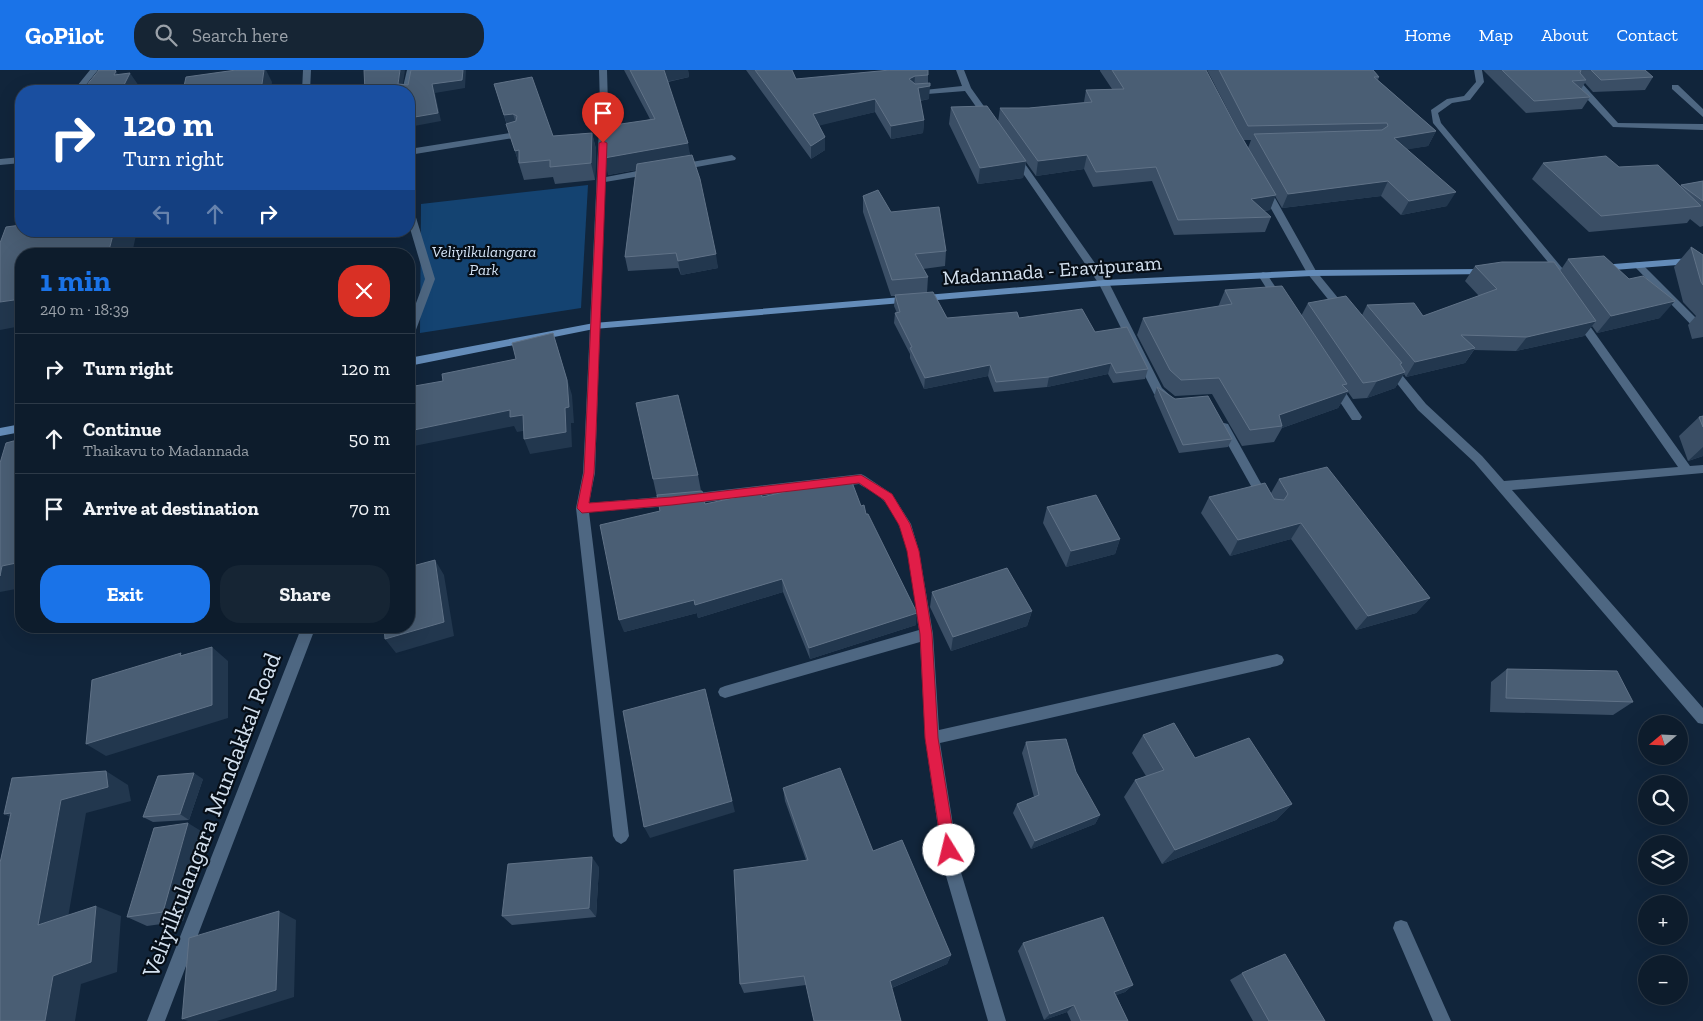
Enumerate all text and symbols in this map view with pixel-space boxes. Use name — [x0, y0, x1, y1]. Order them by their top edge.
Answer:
search box — [134, 13, 484, 58]
text: GoPilot — [25, 21, 104, 50]
icon: search — [152, 21, 180, 49]
text: Search here — [192, 24, 288, 47]
text: Home — [1404, 24, 1451, 46]
text: Map — [1479, 24, 1513, 46]
text: About — [1541, 24, 1588, 46]
text: Contact — [1616, 24, 1678, 46]
pin — [582, 92, 624, 143]
icon: arrive — [589, 99, 617, 127]
text: 120 m — [123, 103, 213, 145]
icon: right — [40, 105, 105, 170]
text: Turn right — [123, 145, 224, 172]
icon: left — [148, 200, 176, 228]
icon: ahead — [201, 200, 229, 228]
icon: right — [254, 200, 282, 228]
park label: Veliyilkulangara Park — [432, 242, 536, 279]
street label: Madannada - Eravipuram — [942, 250, 1163, 290]
text: 1 min — [40, 263, 111, 299]
button: close — [338, 265, 390, 317]
text: 240 m · 18:39 — [40, 300, 129, 319]
icon: right — [40, 355, 68, 383]
text: Turn right — [83, 357, 173, 380]
text: 120 m — [341, 357, 390, 380]
text: Continue — [83, 418, 161, 441]
icon: ahead — [40, 425, 68, 453]
text: 50 m — [349, 427, 390, 450]
text: Thaikavu to Madannada — [83, 441, 249, 460]
icon: arrive — [40, 495, 68, 523]
text: Arrive at destination — [83, 497, 259, 520]
text: 70 m — [349, 497, 390, 520]
button: Exit — [40, 565, 210, 623]
button: Share — [220, 565, 390, 623]
street label: Veliyilkulangara Mundakkal Road — [135, 648, 286, 982]
north arrow — [1638, 715, 1688, 765]
map controls — [1638, 715, 1688, 1005]
button: search — [1638, 775, 1688, 825]
position arrow — [922, 823, 974, 875]
button: layers — [1638, 835, 1688, 885]
button: + — [1638, 895, 1688, 945]
button: − — [1638, 955, 1688, 1005]

